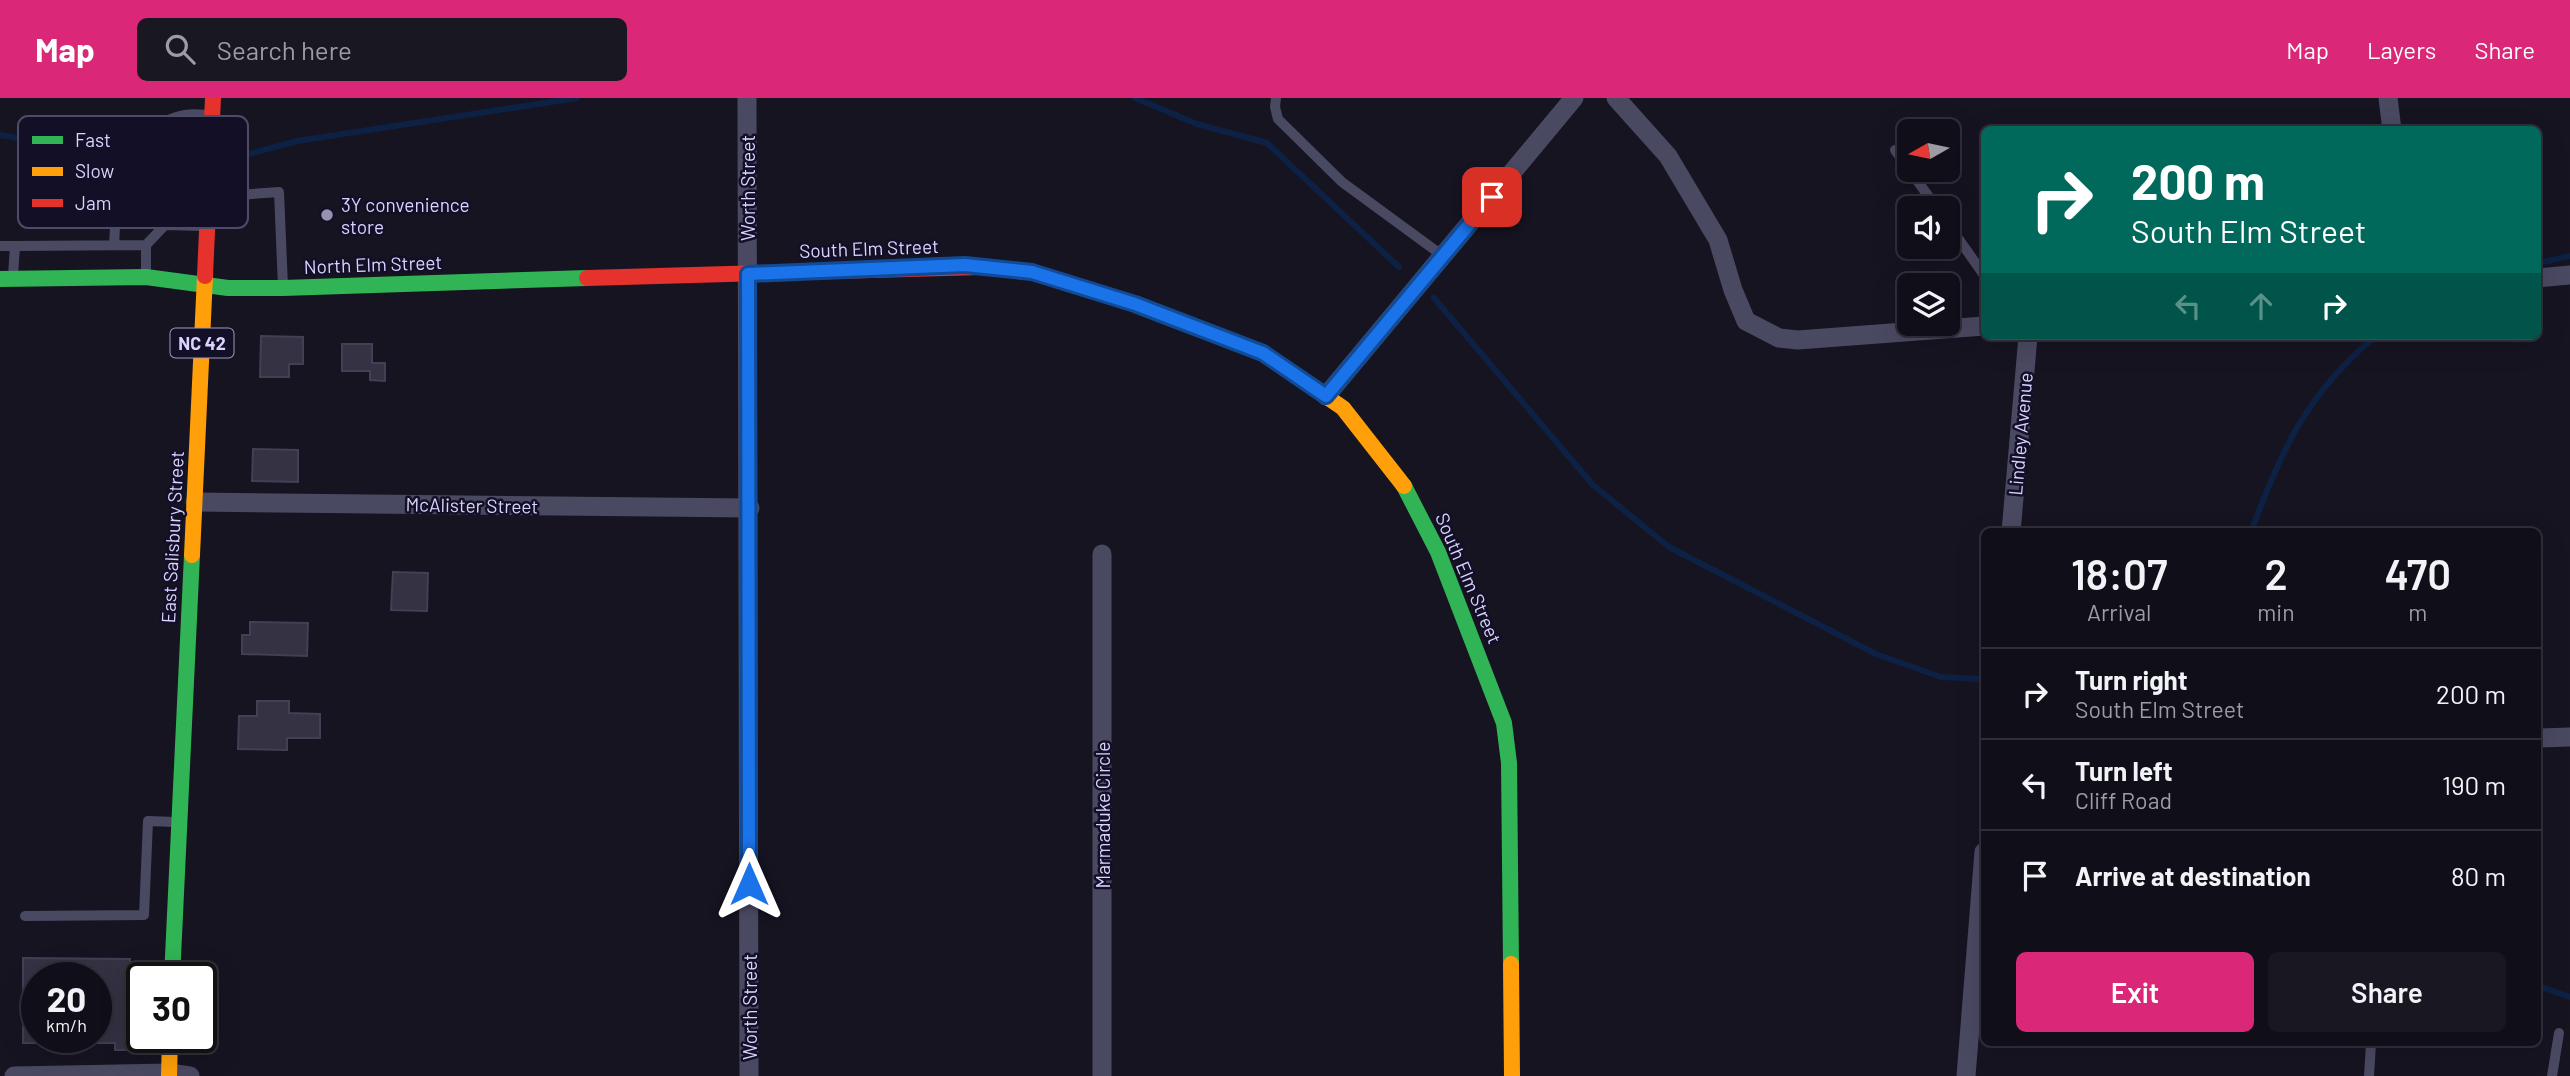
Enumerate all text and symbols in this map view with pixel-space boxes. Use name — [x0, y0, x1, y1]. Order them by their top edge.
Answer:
search box — [137, 18, 627, 81]
text: Map — [35, 29, 95, 69]
icon: search — [161, 30, 199, 68]
text: Search here — [217, 34, 352, 65]
text: Map — [2286, 35, 2329, 64]
text: Layers — [2367, 35, 2436, 64]
text: Share — [2474, 35, 2535, 64]
legend — [18, 116, 248, 228]
north arrow — [1897, 119, 1960, 182]
map controls — [1897, 119, 1960, 336]
text: Fast — [75, 128, 111, 151]
street label: Worth Street — [736, 135, 759, 241]
text: 200 m — [2131, 151, 2265, 210]
icon: right — [2016, 154, 2107, 245]
text: Slow — [75, 159, 114, 182]
pin — [1462, 167, 1522, 227]
icon: arrive — [1473, 178, 1511, 216]
text: Jam — [75, 191, 111, 214]
place label: 3Y convenience store — [341, 193, 470, 238]
button: sound — [1897, 196, 1960, 259]
marker: 3Y convenience store — [319, 207, 335, 223]
text: South Elm Street — [2131, 211, 2367, 249]
street label: South Elm Street — [799, 234, 939, 262]
street label: North Elm Street — [303, 250, 443, 278]
button: layers — [1897, 273, 1960, 336]
icon: left — [2169, 287, 2207, 325]
icon: ahead — [2242, 287, 2280, 325]
icon: right — [2315, 287, 2353, 325]
road number: NC 42 — [170, 328, 234, 358]
street label: Lindley Avenue — [2003, 372, 2037, 496]
street label: East Salisbury Street — [156, 450, 188, 624]
street label: McAlister Street — [405, 492, 539, 518]
street label: South Elm Street — [1431, 509, 1507, 647]
text: 18:07 — [2071, 548, 2167, 598]
text: 2 — [2264, 548, 2288, 598]
text: 470 — [2385, 548, 2451, 598]
text: Arrival — [2087, 598, 2151, 626]
text: min — [2257, 598, 2295, 626]
text: m — [2408, 598, 2427, 626]
text: Turn right — [2075, 664, 2188, 695]
icon: right — [2016, 675, 2054, 713]
text: 200 m — [2436, 678, 2506, 709]
text: South Elm Street — [2075, 695, 2244, 723]
street label: Marmaduke Circle — [1091, 742, 1114, 888]
text: Turn left — [2075, 755, 2173, 786]
icon: left — [2016, 766, 2054, 804]
text: 190 m — [2442, 769, 2506, 800]
text: Cliff Road — [2075, 786, 2172, 814]
position arrow — [712, 847, 786, 921]
icon: arrive — [2016, 857, 2054, 895]
text: Arrive at destination — [2075, 860, 2311, 891]
text: 80 m — [2451, 860, 2506, 891]
button: Exit — [2016, 952, 2254, 1032]
button: Share — [2268, 952, 2506, 1032]
street label: Worth Street — [738, 954, 761, 1060]
speed limit sign: 30 — [126, 962, 217, 1053]
text: 20 — [47, 977, 86, 1019]
text: km/h — [46, 1014, 87, 1036]

